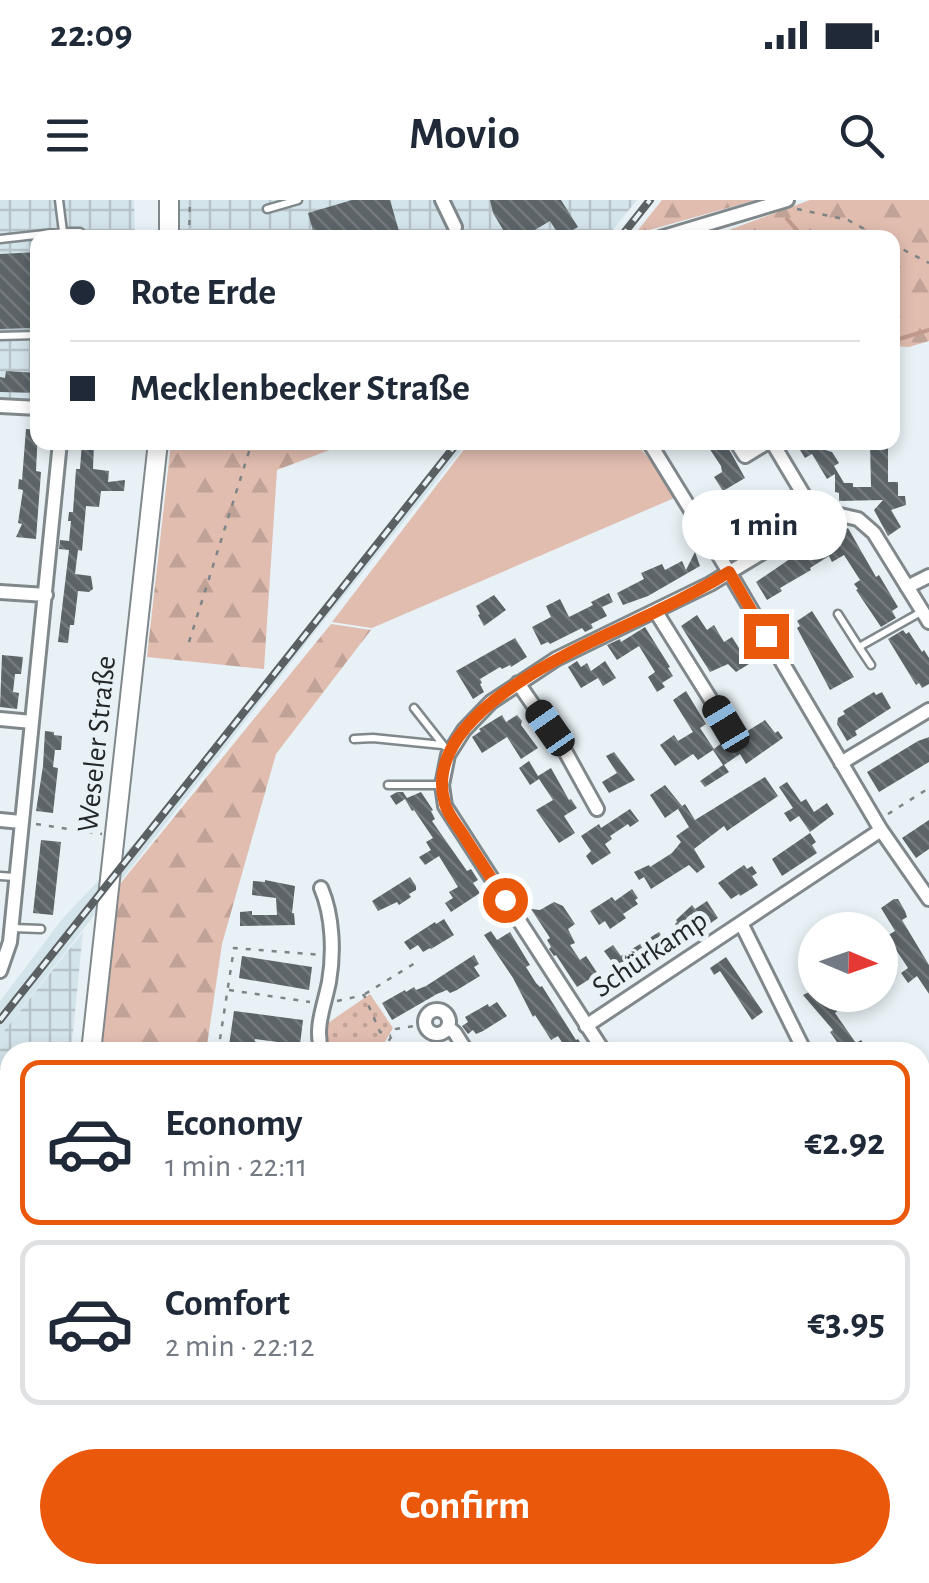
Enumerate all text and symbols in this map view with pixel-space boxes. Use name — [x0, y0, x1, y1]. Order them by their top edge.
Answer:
text: 22:09 — [50, 16, 133, 54]
icon: menu — [40, 108, 95, 163]
icon: search — [834, 108, 889, 163]
text: Movio — [409, 112, 520, 157]
text: Rote Erde — [130, 274, 276, 312]
text: Mecklenbecker Straße — [130, 370, 470, 408]
callout: 1 min — [684, 491, 848, 561]
text: 1 min — [731, 509, 798, 541]
route end — [744, 614, 789, 659]
street label: Weseler Straße — [73, 654, 121, 834]
car — [698, 691, 754, 757]
car — [521, 695, 579, 761]
route start — [483, 878, 528, 923]
street label: Schürkamp — [587, 905, 713, 1003]
north arrow — [798, 912, 898, 1012]
map controls — [798, 912, 898, 1012]
icon: car — [45, 1098, 135, 1188]
text: Economy — [165, 1105, 303, 1143]
text: €2.92 — [804, 1124, 885, 1162]
text: 1 min · 22:11 — [165, 1150, 308, 1182]
icon: car — [45, 1278, 135, 1368]
text: Comfort — [165, 1285, 290, 1323]
text: €3.95 — [807, 1304, 885, 1342]
text: 2 min · 22:12 — [165, 1330, 315, 1362]
button: Confirm — [40, 1449, 890, 1564]

